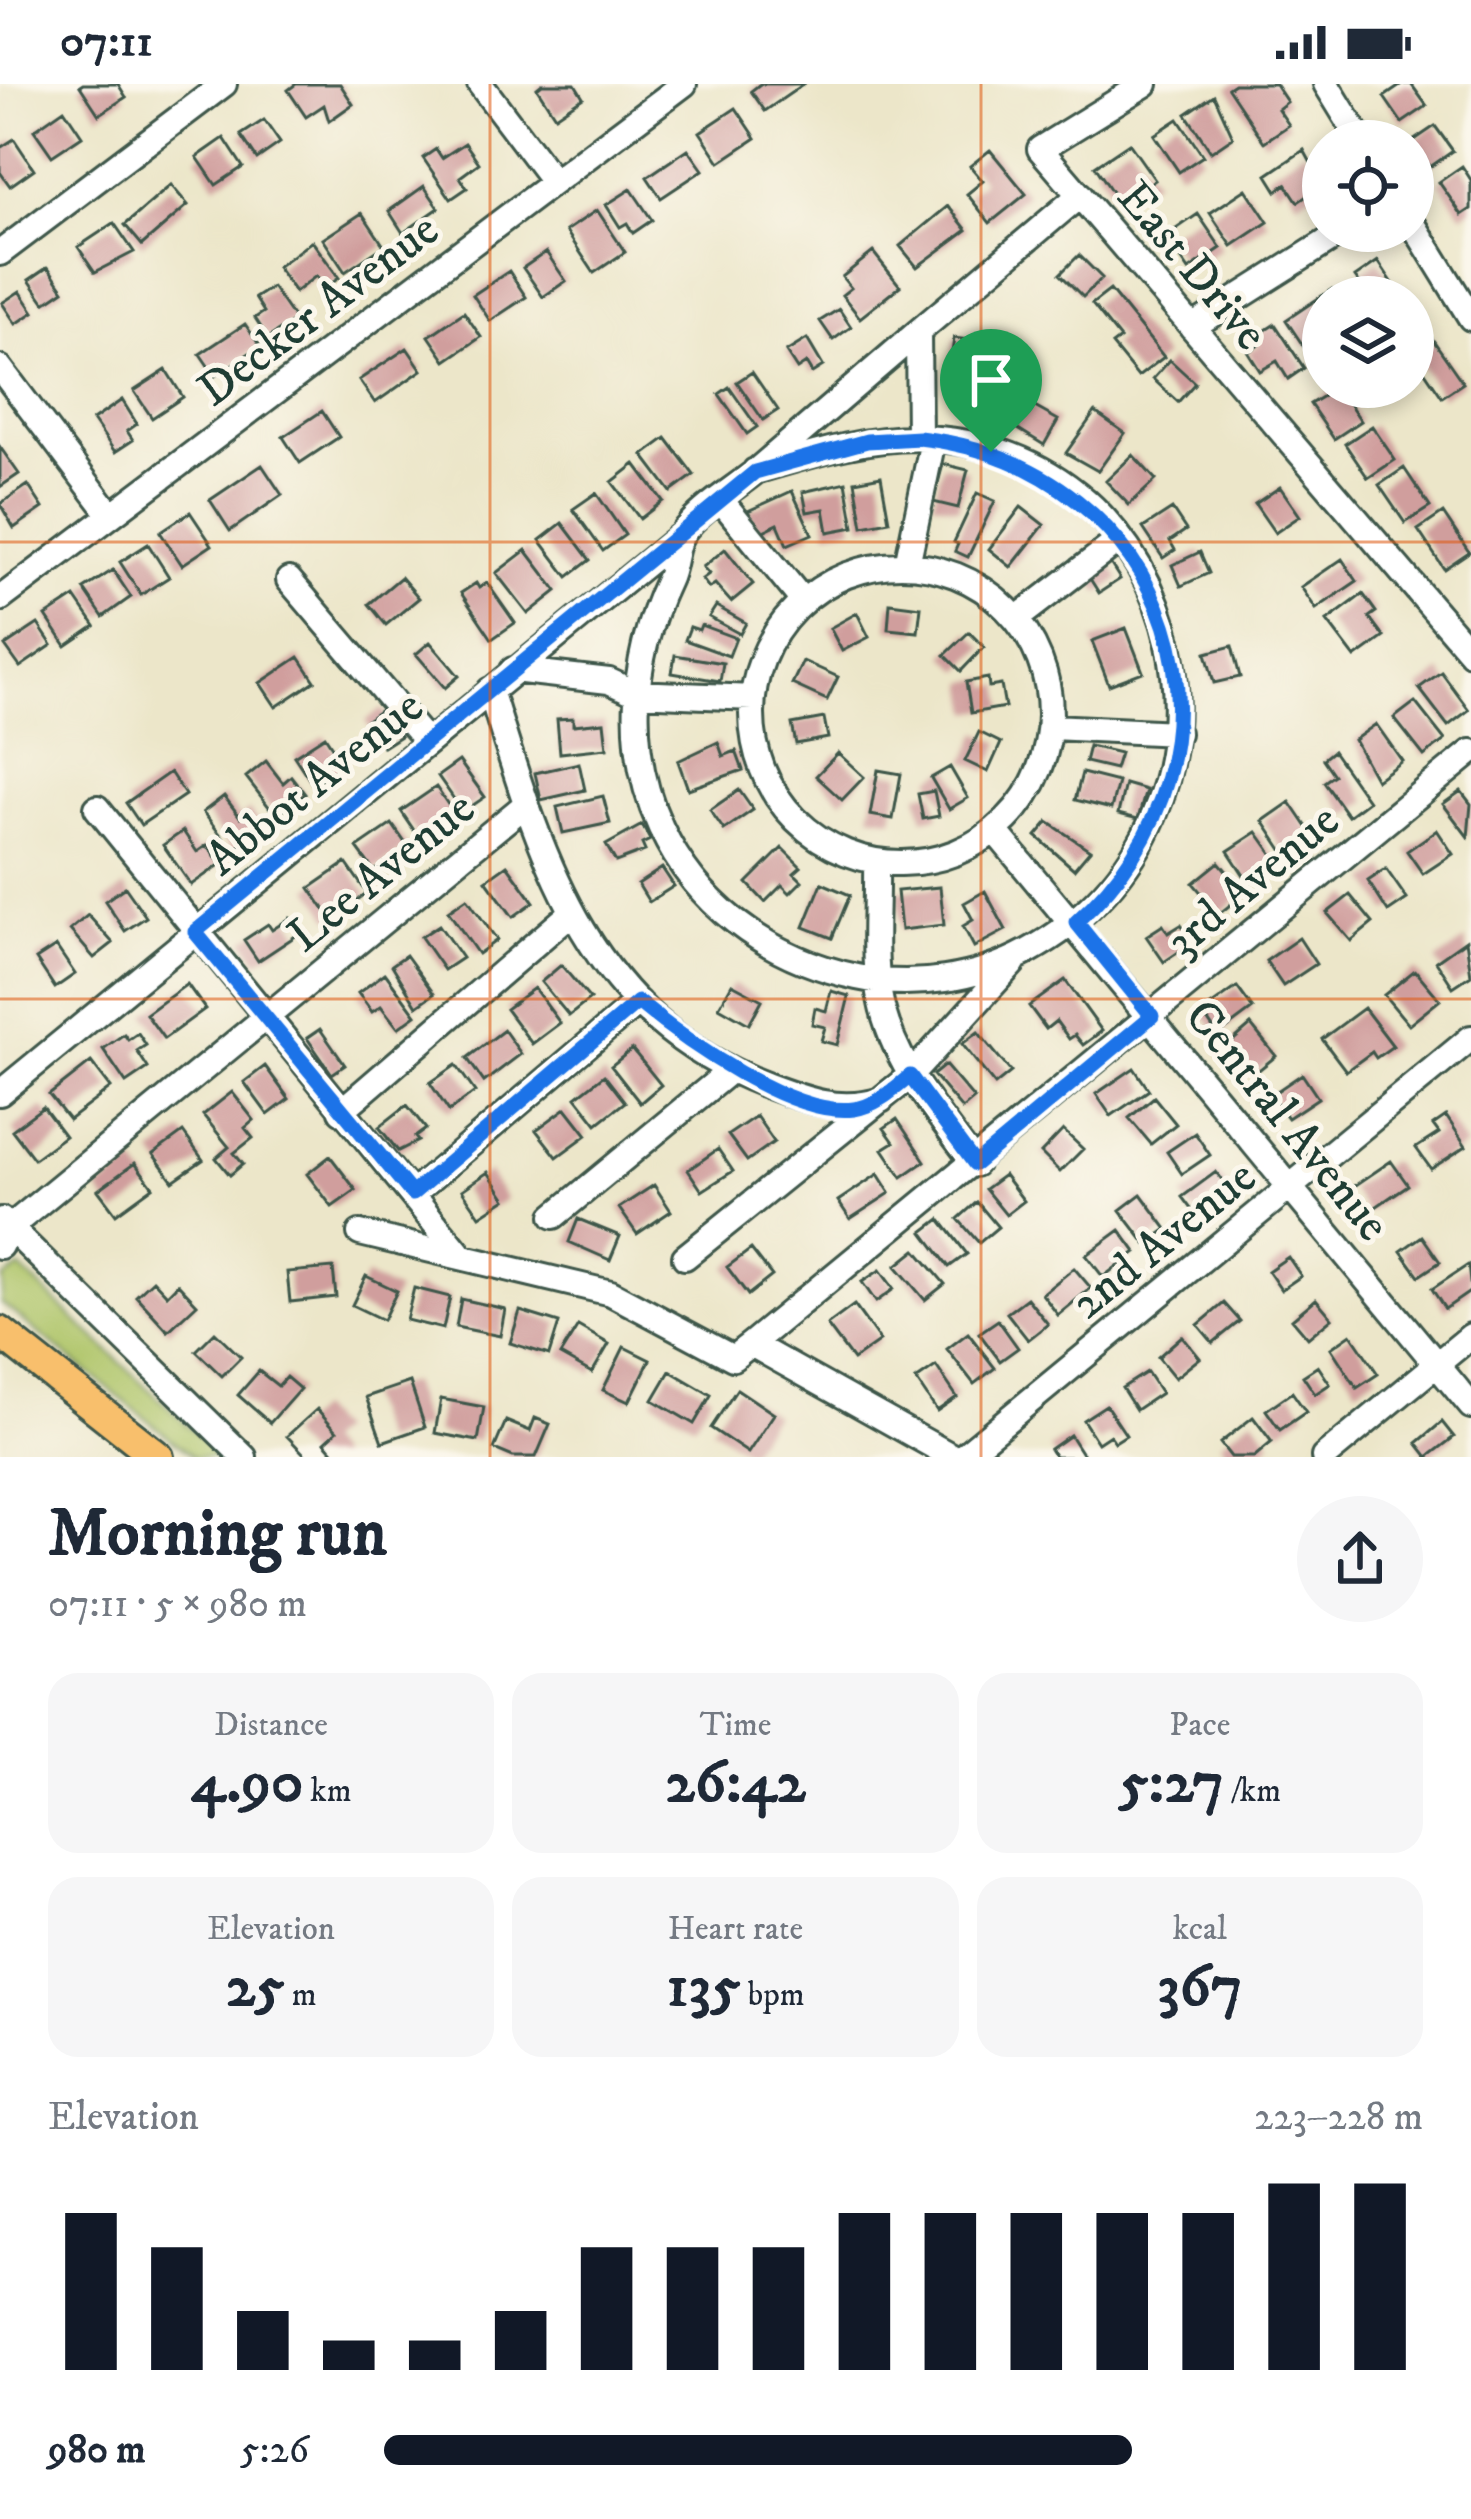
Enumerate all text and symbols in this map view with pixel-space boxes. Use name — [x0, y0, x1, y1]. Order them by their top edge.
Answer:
text: 07:11 — [60, 14, 153, 70]
map controls — [1302, 120, 1434, 408]
button: locate — [1302, 120, 1434, 252]
street label: East Drive — [1103, 169, 1280, 363]
street label: Decker Avenue — [187, 200, 451, 420]
button: layers — [1302, 276, 1434, 408]
pin — [940, 329, 1042, 452]
icon: arrive — [958, 347, 1024, 413]
street label: Abbot Avenue — [194, 677, 436, 889]
street label: Lee Avenue — [276, 779, 487, 966]
street label: 3rd Avenue — [1154, 791, 1352, 971]
street label: Central Avenue — [1171, 988, 1402, 1254]
street label: 2nd Avenue — [1059, 1147, 1269, 1333]
text: Morning run — [48, 1494, 387, 1576]
button: share — [1297, 1496, 1423, 1622]
text: 07:11 · 5 × 980 m — [48, 1580, 307, 1629]
text: Distance — [214, 1705, 328, 1746]
text: Time — [700, 1705, 771, 1746]
text: Pace — [1169, 1705, 1230, 1746]
text: 4.90 — [191, 1746, 303, 1821]
text: 26:42 — [665, 1746, 806, 1821]
text: 5:27 — [1119, 1746, 1224, 1821]
text: km — [303, 1771, 351, 1812]
text: /km — [1224, 1771, 1281, 1812]
text: Elevation — [207, 1909, 335, 1950]
text: Heart rate — [668, 1909, 803, 1950]
text: kcal — [1173, 1909, 1227, 1950]
text: 25 — [226, 1950, 285, 2025]
text: 135 — [666, 1950, 741, 2025]
text: 367 — [1157, 1950, 1242, 2025]
text: m — [285, 1975, 317, 2016]
text: bpm — [741, 1975, 805, 2016]
text: Elevation — [48, 2093, 199, 2142]
text: 223–228 m — [1254, 2093, 1423, 2142]
text: 980 m — [48, 2426, 146, 2475]
text: 5:26 — [240, 2426, 309, 2475]

